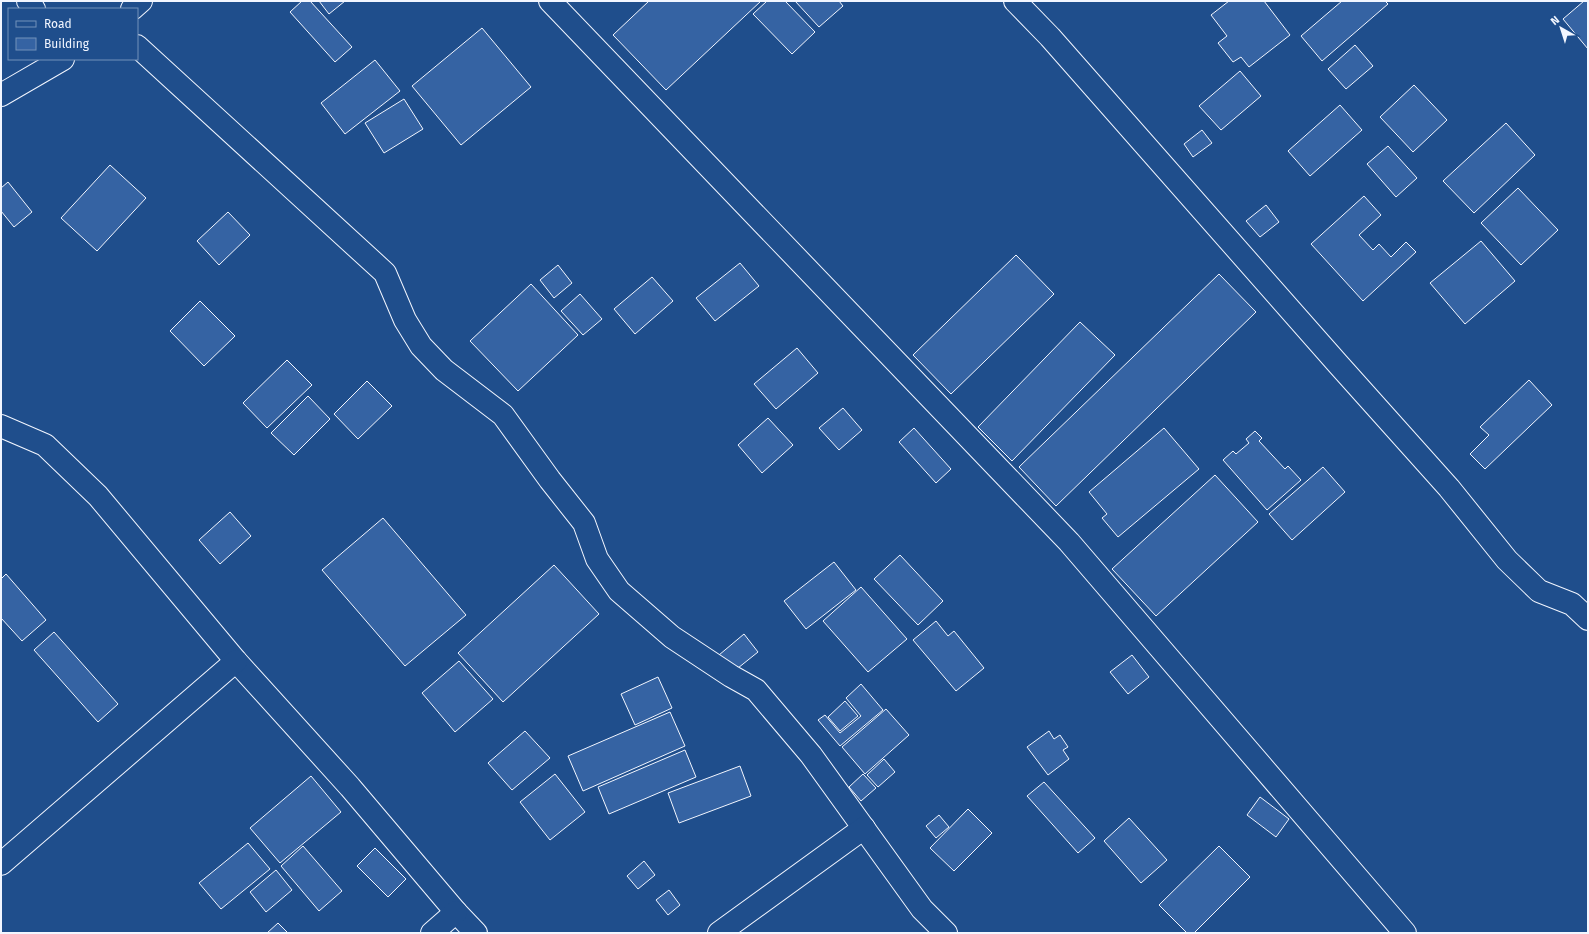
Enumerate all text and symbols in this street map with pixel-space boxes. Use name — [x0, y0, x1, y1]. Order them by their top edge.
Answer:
legend — [8, 8, 138, 60]
north arrow — [1541, 8, 1581, 48]
text: N — [1548, 13, 1562, 28]
text: Road — [44, 17, 72, 31]
text: Building — [44, 37, 90, 51]

